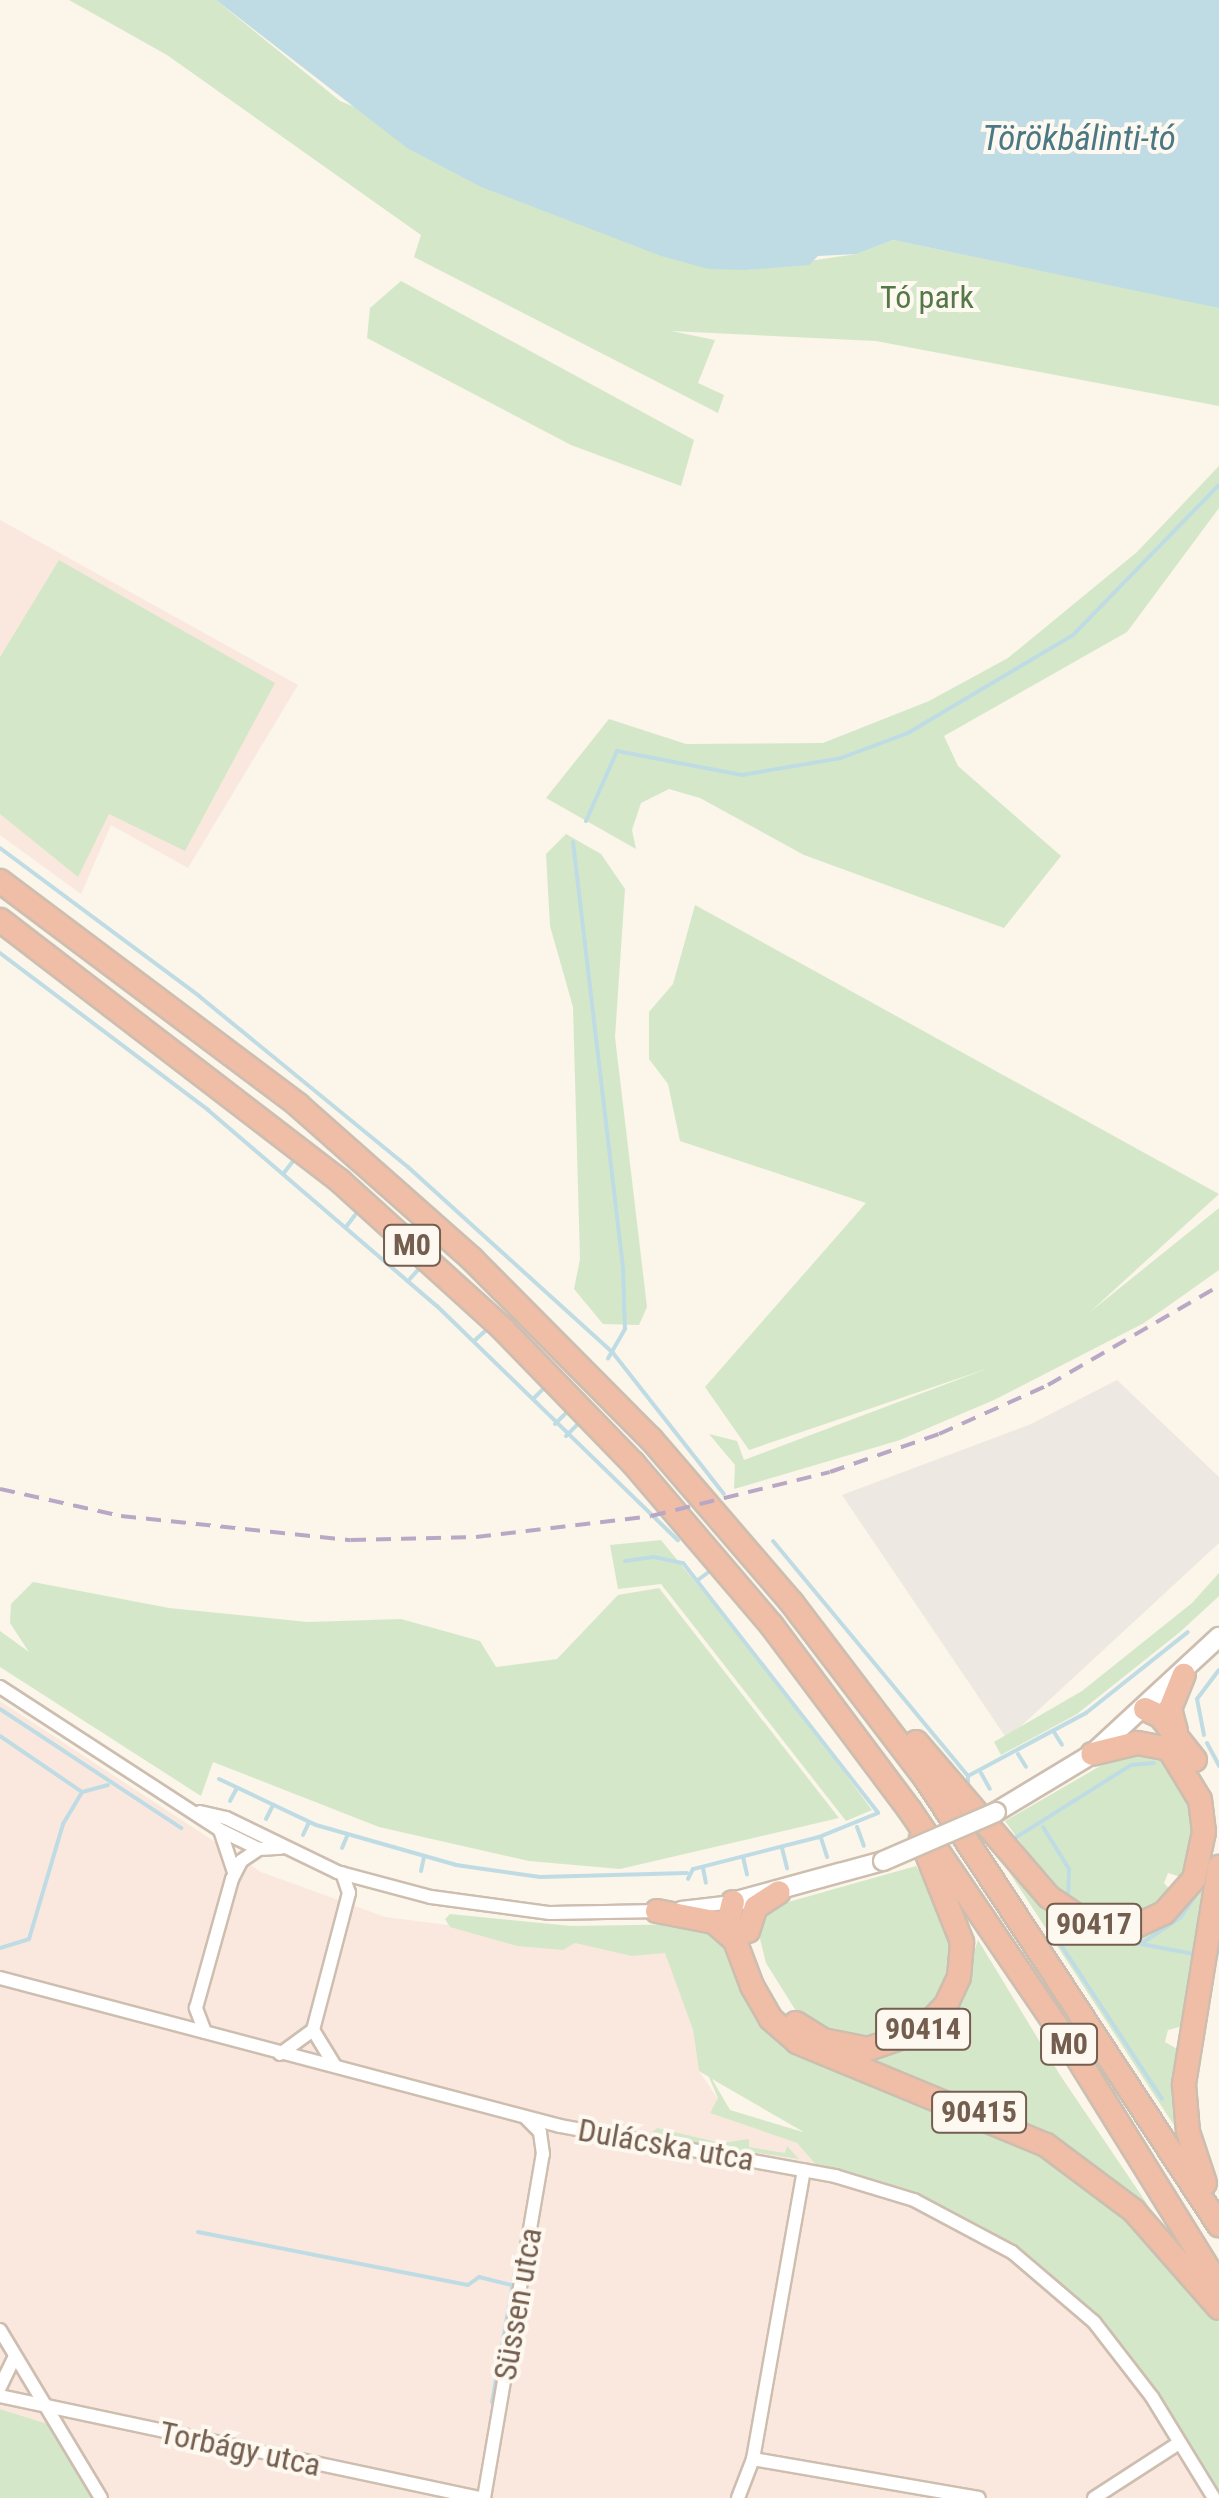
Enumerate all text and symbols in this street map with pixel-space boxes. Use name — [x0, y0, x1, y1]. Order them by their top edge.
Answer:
water label: Törökbálinti-tó — [982, 118, 1176, 160]
park label: Tó park — [880, 278, 974, 316]
road number: M0 — [382, 1220, 442, 1270]
road number: 90417 — [1044, 1899, 1144, 1949]
road number: 90414 — [873, 2004, 973, 2054]
road number: M0 — [1039, 2019, 1099, 2069]
road number: 90415 — [929, 2087, 1029, 2137]
street label: Dulácska utca — [575, 2111, 757, 2179]
street label: Süssen utca — [486, 2225, 550, 2383]
street label: Torbágy utca — [156, 2413, 324, 2485]

